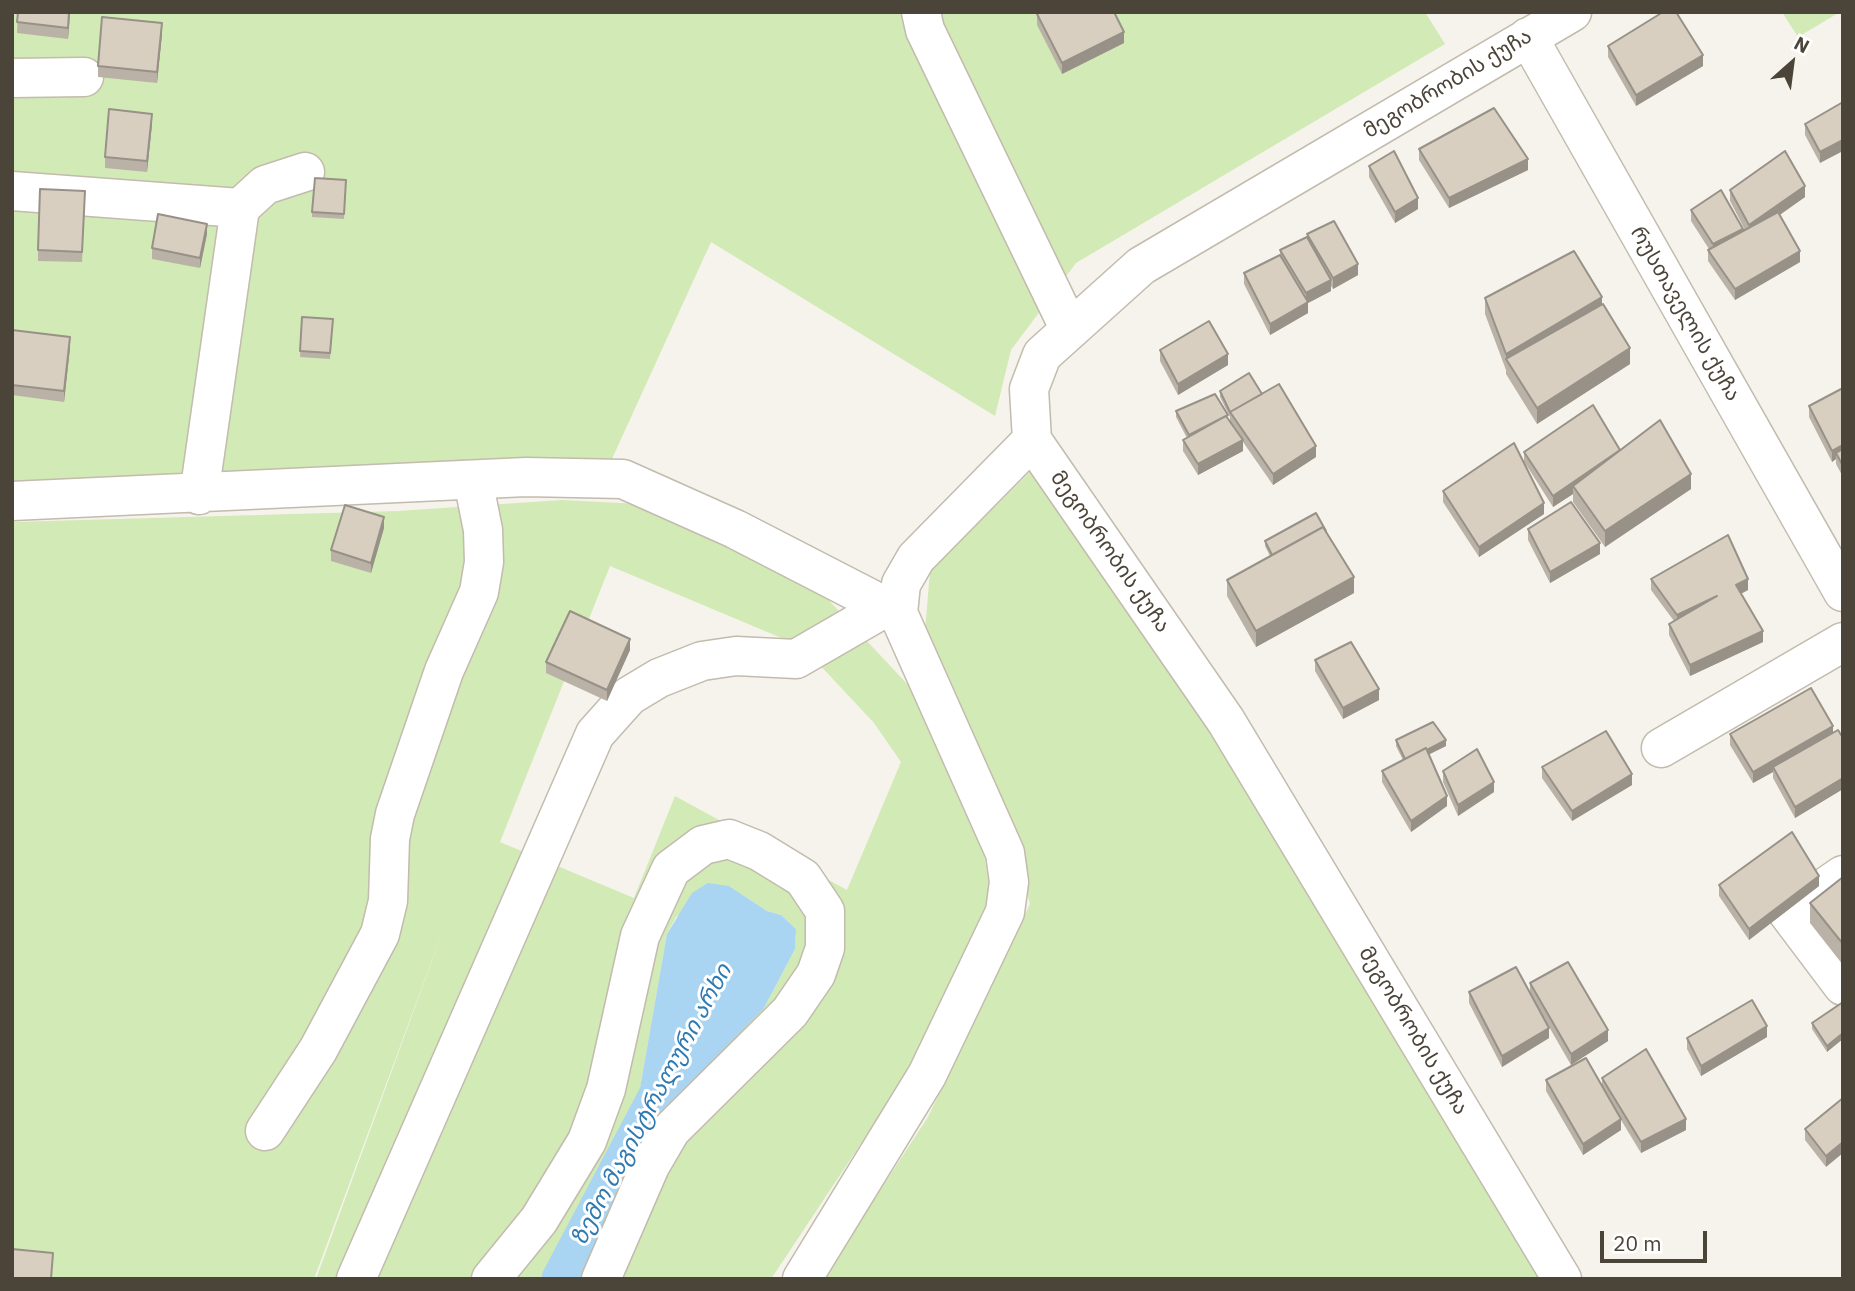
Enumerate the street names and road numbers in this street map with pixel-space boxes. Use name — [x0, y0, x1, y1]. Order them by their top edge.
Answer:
street label: მეგობრობის ქუჩა — [1359, 24, 1537, 144]
street label: რუსთაველის ქუჩა — [1625, 222, 1745, 406]
street label: მეგობრობის ქუჩა — [1045, 466, 1175, 638]
street label: მეგობრობის ქუჩა — [1353, 942, 1473, 1120]

